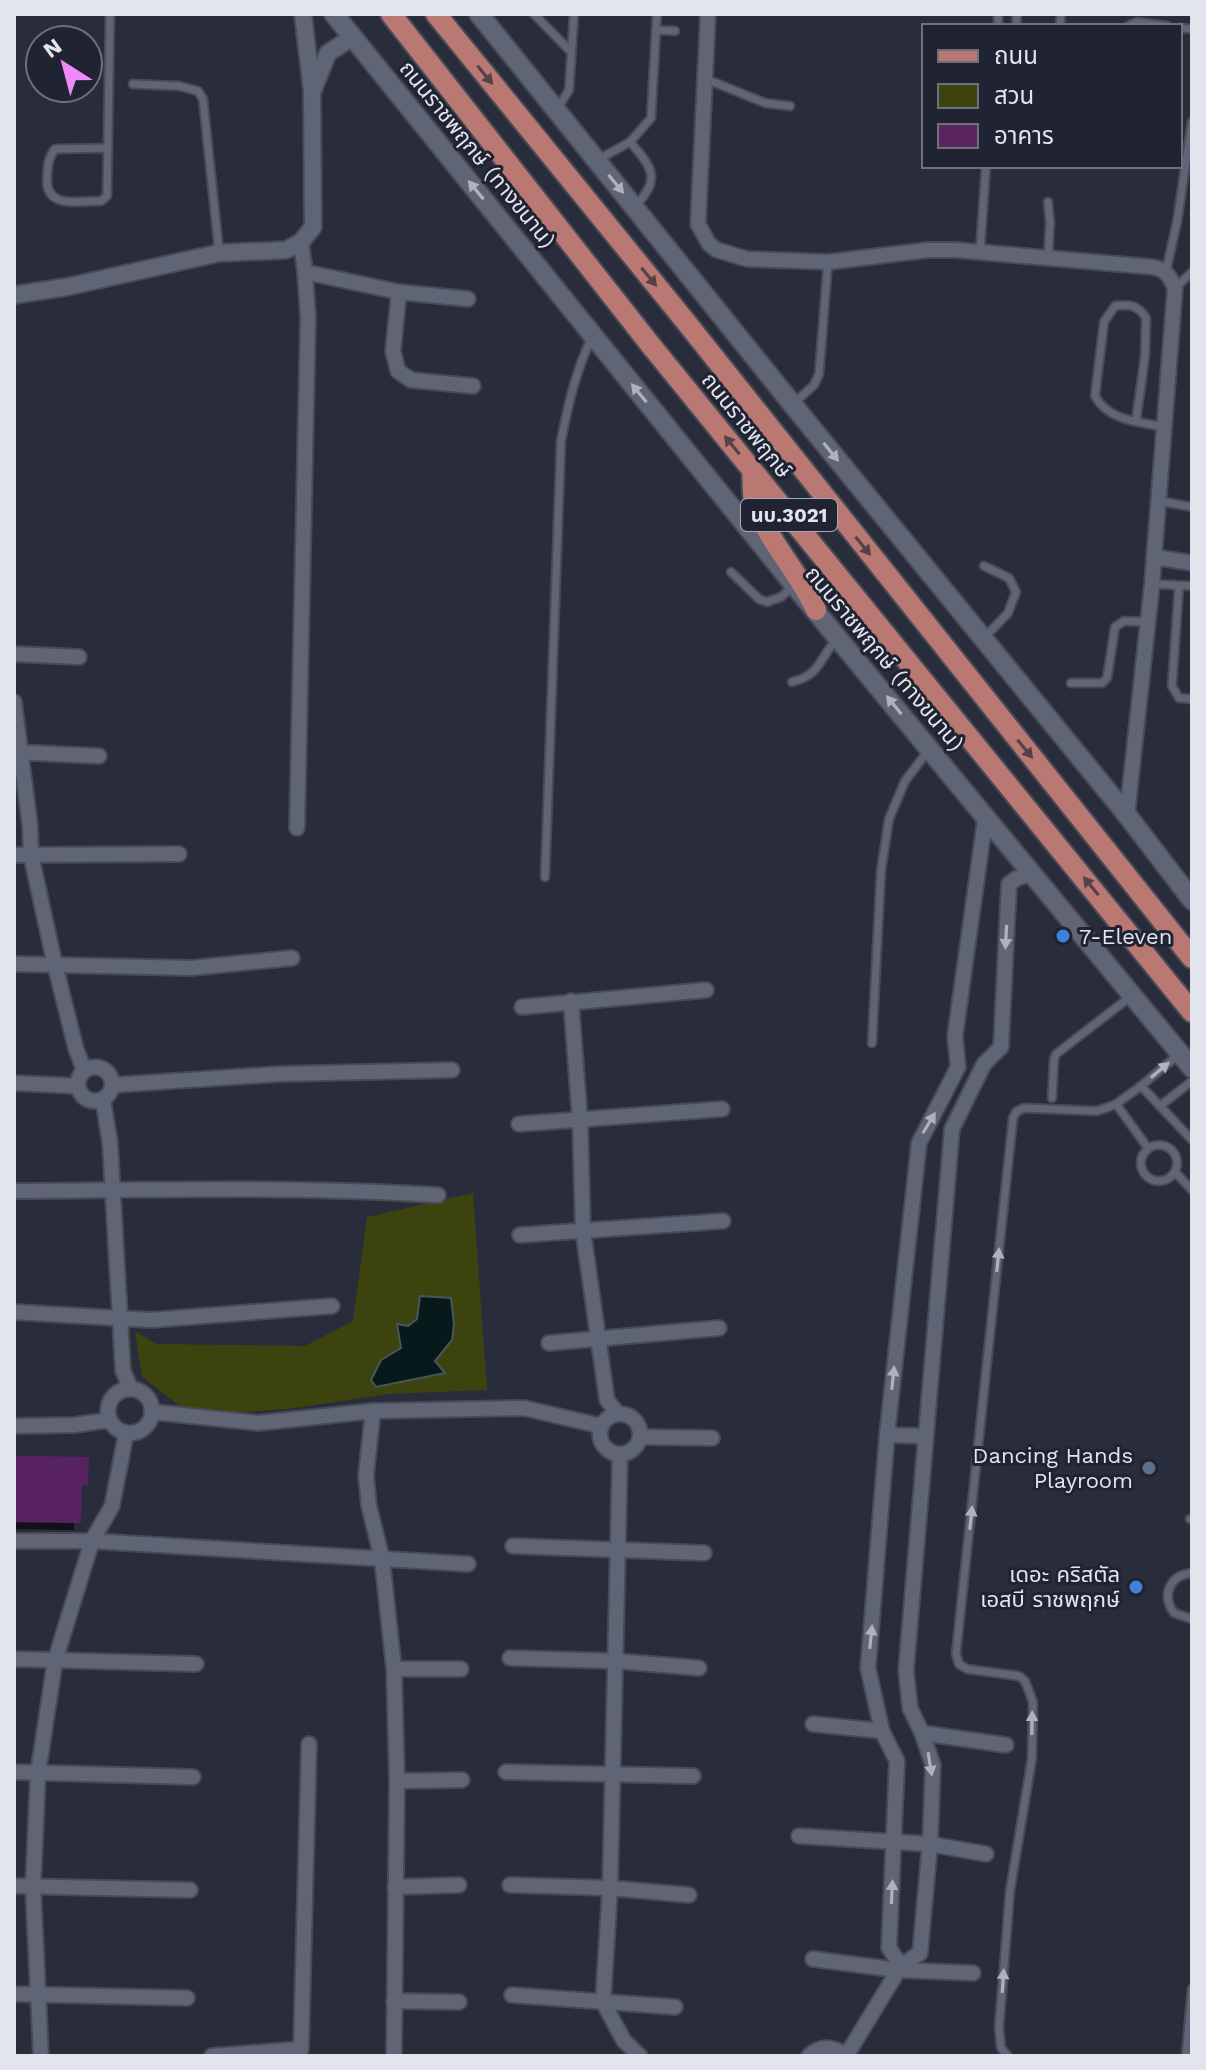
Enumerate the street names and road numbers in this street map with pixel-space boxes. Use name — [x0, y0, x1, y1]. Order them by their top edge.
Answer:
street label: ถนนราชพฤกษ์ (ทางขนาน) — [395, 56, 561, 253]
street label: ถนนราชพฤกษ์ — [697, 368, 797, 483]
road number: นบ.3021 — [741, 499, 837, 531]
street label: ถนนราชพฤกษ์ (ทางขนาน) — [800, 561, 969, 756]

